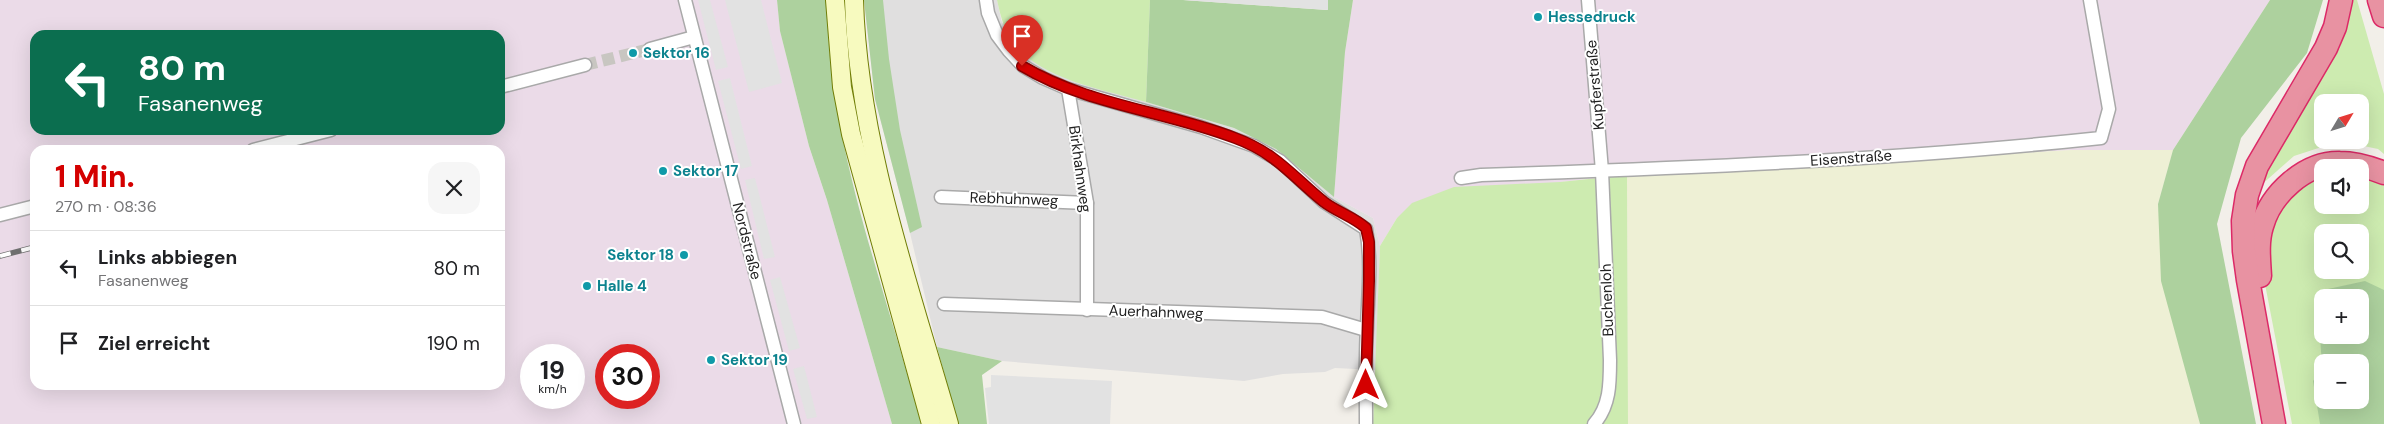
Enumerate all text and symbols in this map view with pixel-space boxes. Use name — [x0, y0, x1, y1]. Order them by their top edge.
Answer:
place label: Hessedruck — [1548, 7, 1636, 27]
marker: Hessedruck — [1532, 11, 1544, 23]
pin — [1001, 15, 1043, 66]
icon: arrive — [1008, 22, 1036, 50]
street label: Kupferstraße — [1581, 39, 1609, 131]
place label: Sektor 16 — [643, 43, 710, 63]
text: 80 m — [138, 45, 226, 91]
marker: Sektor 16 — [627, 47, 639, 59]
icon: left — [55, 50, 120, 115]
text: Fasanenweg — [138, 89, 263, 118]
north arrow — [2314, 94, 2369, 149]
map controls — [2314, 94, 2369, 409]
street label: Birkhahnweg — [1064, 124, 1096, 214]
street label: Eisenstraße — [1810, 145, 1892, 171]
text: 1 Min. — [55, 157, 134, 196]
button: sound — [2314, 159, 2369, 214]
place label: Sektor 17 — [673, 161, 738, 181]
button: close — [428, 162, 480, 214]
marker: Sektor 17 — [657, 165, 669, 177]
street label: Rebhuhnweg — [969, 187, 1059, 211]
text: 270 m · 08:36 — [55, 196, 157, 217]
street label: Nordstraße — [728, 200, 766, 282]
button: search — [2314, 224, 2369, 279]
text: Links abbiegen — [98, 245, 237, 270]
place label: Sektor 18 — [607, 245, 674, 265]
marker: Sektor 18 — [678, 249, 690, 261]
icon: left — [55, 254, 83, 282]
text: 80 m — [433, 256, 480, 281]
street label: Buchenloh — [1596, 263, 1618, 337]
text: Fasanenweg — [98, 270, 189, 291]
place label: Halle 4 — [597, 276, 647, 296]
marker: Halle 4 — [581, 280, 593, 292]
button: + — [2314, 289, 2369, 344]
street label: Auerhahnweg — [1108, 300, 1204, 324]
icon: arrive — [55, 329, 83, 357]
text: Ziel erreicht — [98, 331, 210, 356]
text: 190 m — [427, 331, 480, 356]
speed limit sign: 30 — [595, 344, 660, 409]
place label: Sektor 19 — [721, 350, 788, 370]
text: 19 — [540, 354, 565, 387]
marker: Sektor 19 — [705, 354, 717, 366]
button: − — [2314, 354, 2369, 409]
position arrow — [1339, 358, 1391, 410]
text: km/h — [538, 381, 567, 397]

